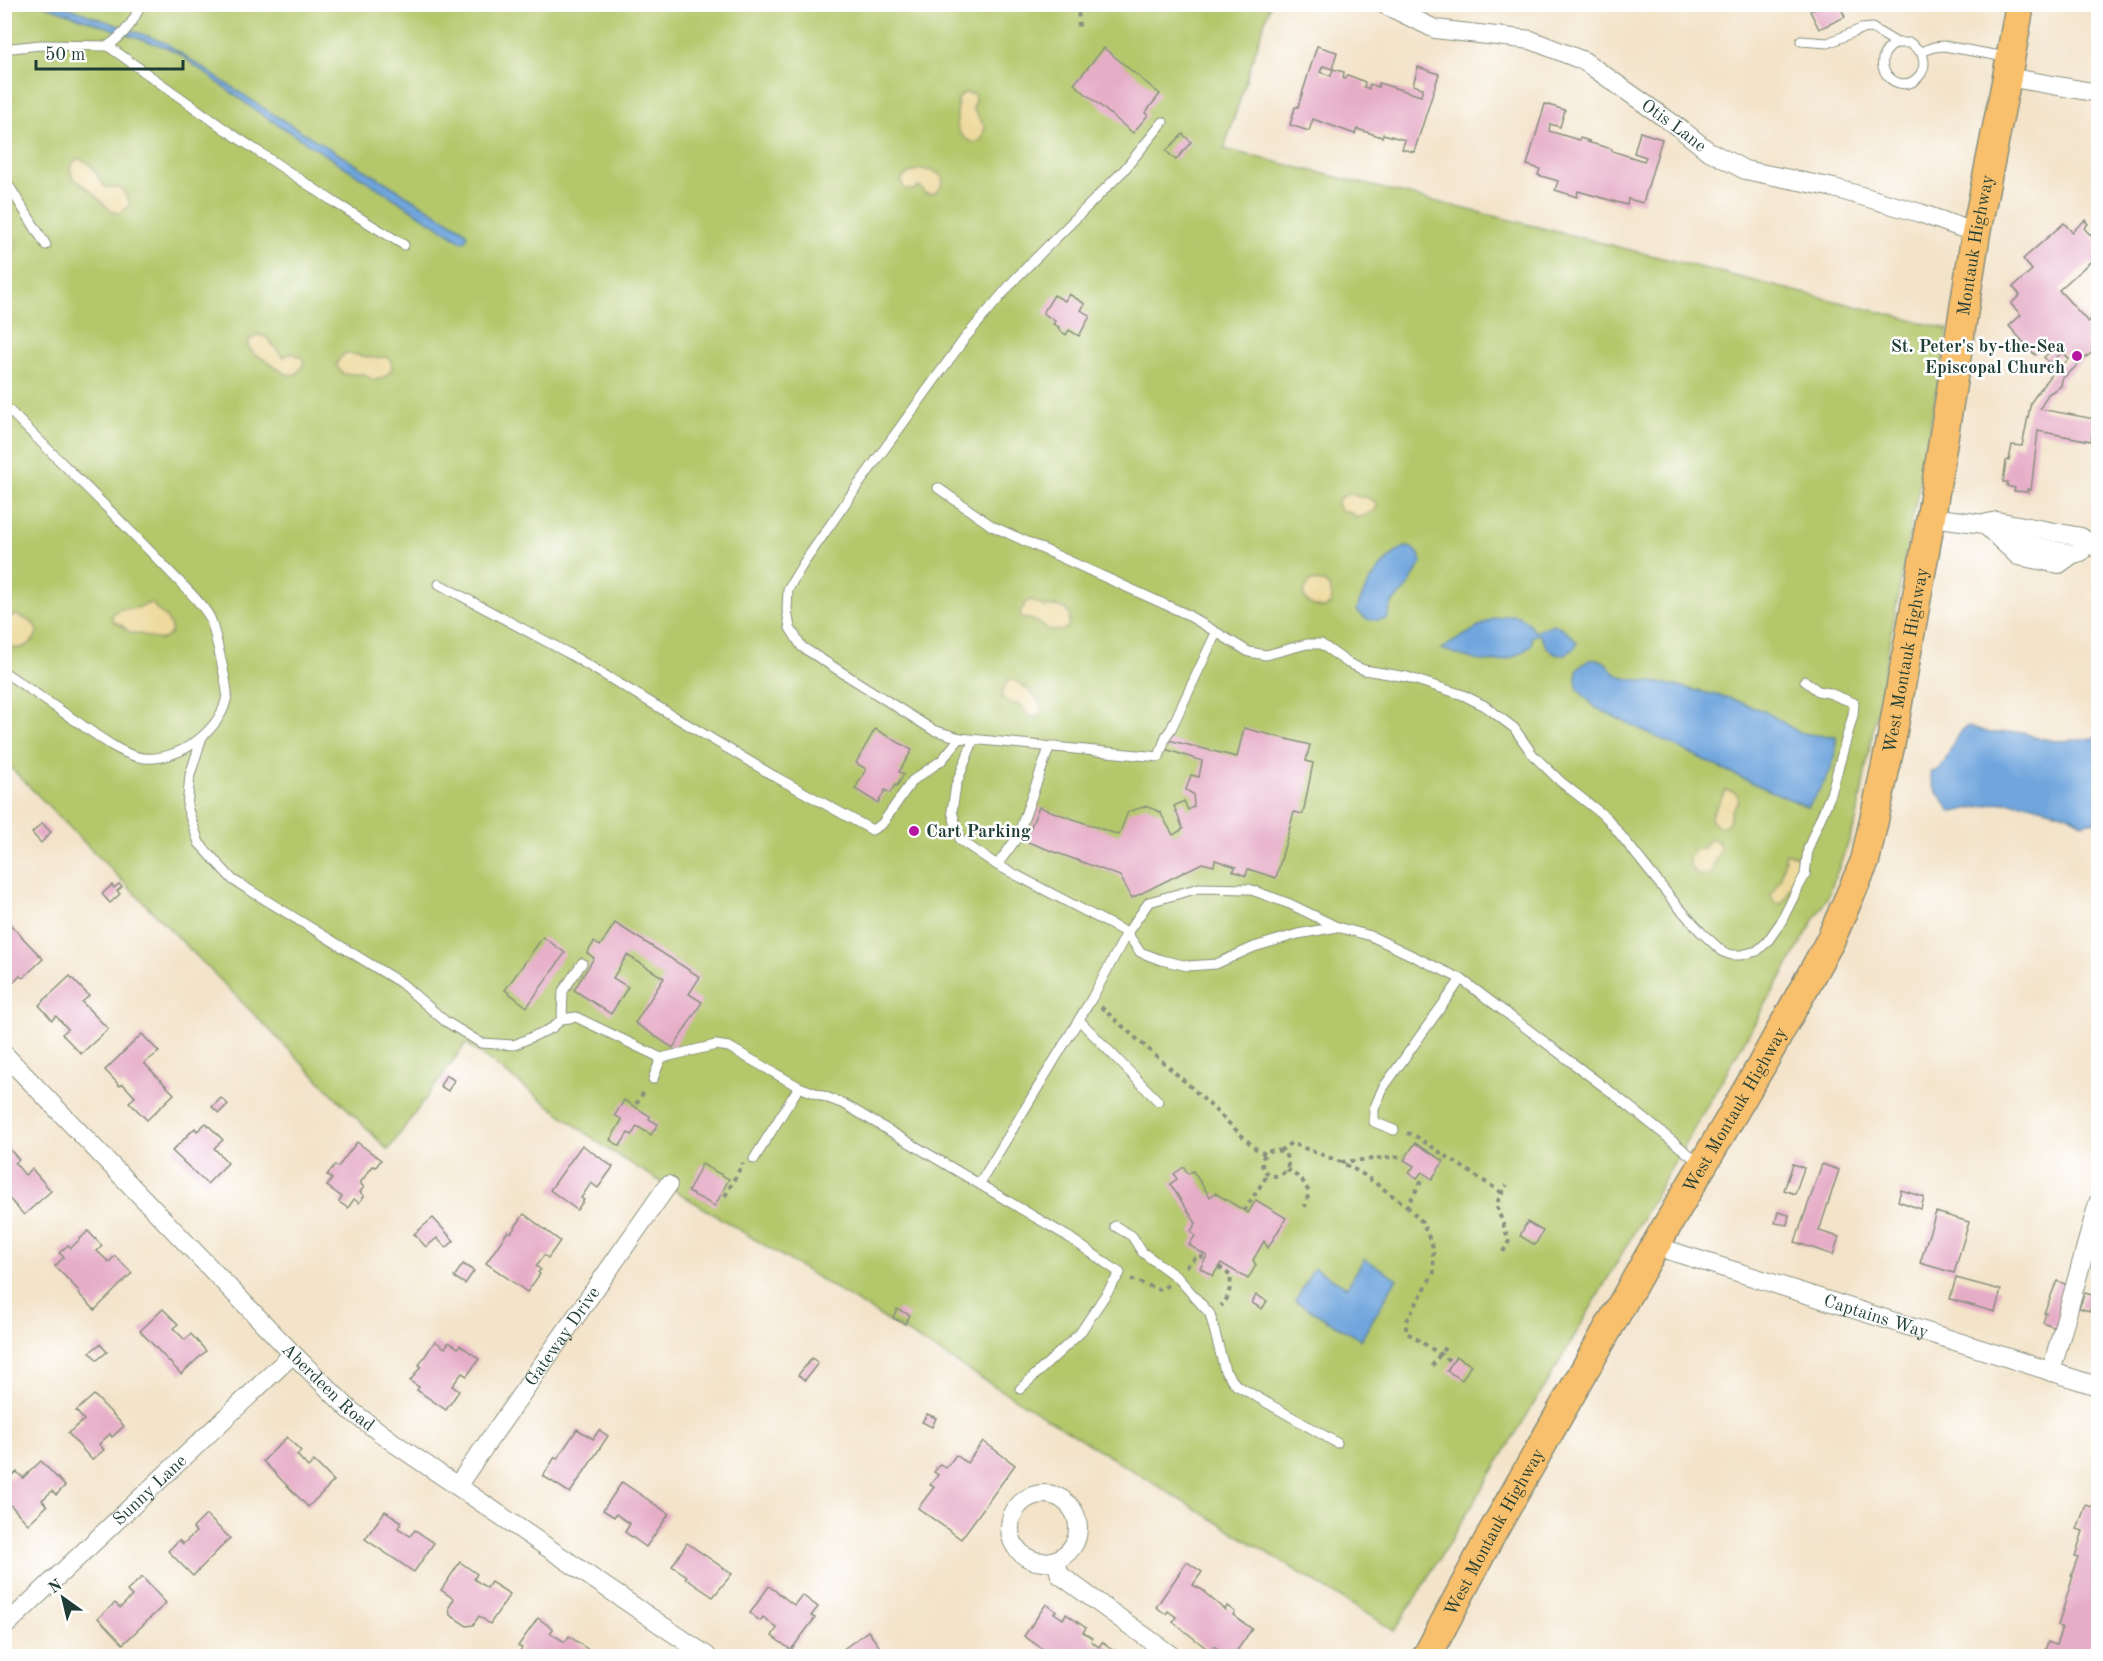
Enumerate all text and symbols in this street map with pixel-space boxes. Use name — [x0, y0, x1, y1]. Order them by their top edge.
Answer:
scale bar — [36, 33, 183, 71]
text: 50 m — [45, 46, 85, 64]
street label: Otis Lane — [1638, 96, 1709, 156]
street label: Montauk Highway — [1955, 173, 1998, 317]
place label: St. Peter's by-the-Sea Episcopal Church — [1891, 338, 2065, 377]
marker: St. Peter's by-the-Sea Episcopal Church — [2070, 349, 2084, 363]
street label: West Montauk Highway — [1881, 566, 1932, 755]
place label: Cart Parking — [926, 823, 1031, 841]
marker: Cart Parking — [907, 824, 921, 838]
street label: West Montauk Highway — [1680, 1024, 1791, 1196]
street label: Gateway Drive — [522, 1284, 604, 1390]
street label: Captains Way — [1821, 1292, 1931, 1342]
street label: Aberdeen Road — [278, 1340, 377, 1435]
street label: West Montauk Highway — [1442, 1445, 1548, 1619]
street label: Sunny Lane — [110, 1452, 190, 1529]
north arrow — [33, 1568, 93, 1628]
text: N — [46, 1577, 66, 1597]

